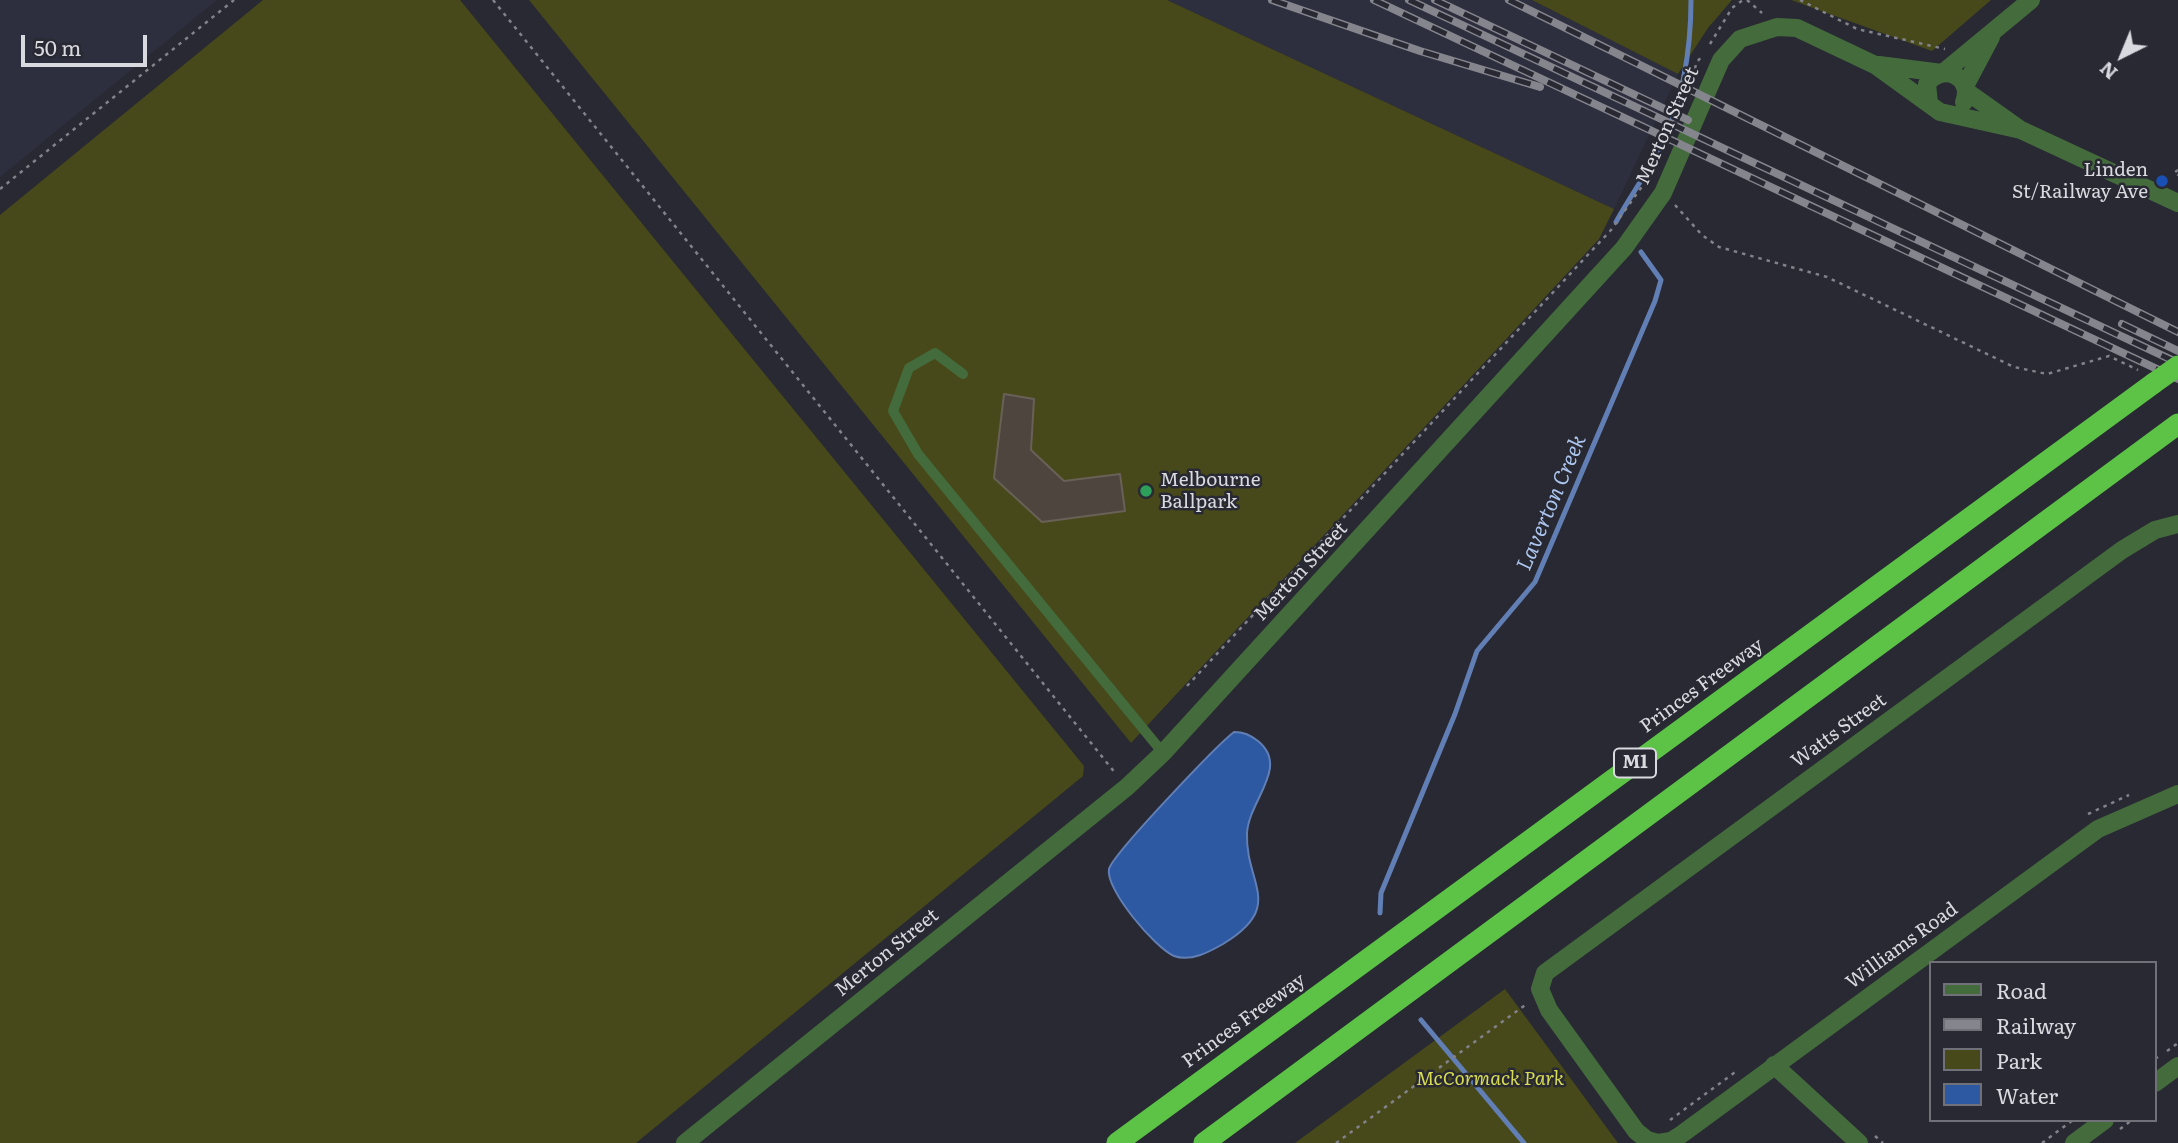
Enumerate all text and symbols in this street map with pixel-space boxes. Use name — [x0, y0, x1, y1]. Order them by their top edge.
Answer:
scale bar — [24, 21, 150, 65]
north arrow — [2087, 21, 2157, 91]
text: 50 m — [34, 31, 81, 62]
text: N — [2092, 56, 2123, 87]
street label: Merton Street — [1632, 64, 1704, 188]
place label: Linden St/Railway Ave — [2012, 159, 2148, 203]
marker: Linden St/Railway Ave — [2154, 173, 2170, 189]
water label: Laverton Creek — [1512, 431, 1592, 575]
place label: Melbourne Ballpark — [1160, 469, 1261, 513]
marker: Melbourne Ballpark — [1138, 483, 1154, 499]
street label: Merton Street — [1249, 518, 1353, 626]
street label: Princes Freeway — [1636, 634, 1768, 738]
street label: Watts Street — [1787, 689, 1891, 773]
road number: M1 — [1614, 748, 1656, 778]
street label: Williams Road — [1842, 898, 1962, 994]
street label: Merton Street — [831, 904, 943, 1002]
legend — [1930, 961, 2157, 1122]
street label: Princes Freeway — [1178, 969, 1310, 1073]
text: Road — [1996, 974, 2047, 1005]
text: Railway — [1996, 1009, 2076, 1040]
text: Park — [1996, 1044, 2042, 1075]
park label: McCormack Park — [1416, 1068, 1564, 1090]
text: Water — [1996, 1079, 2058, 1110]

